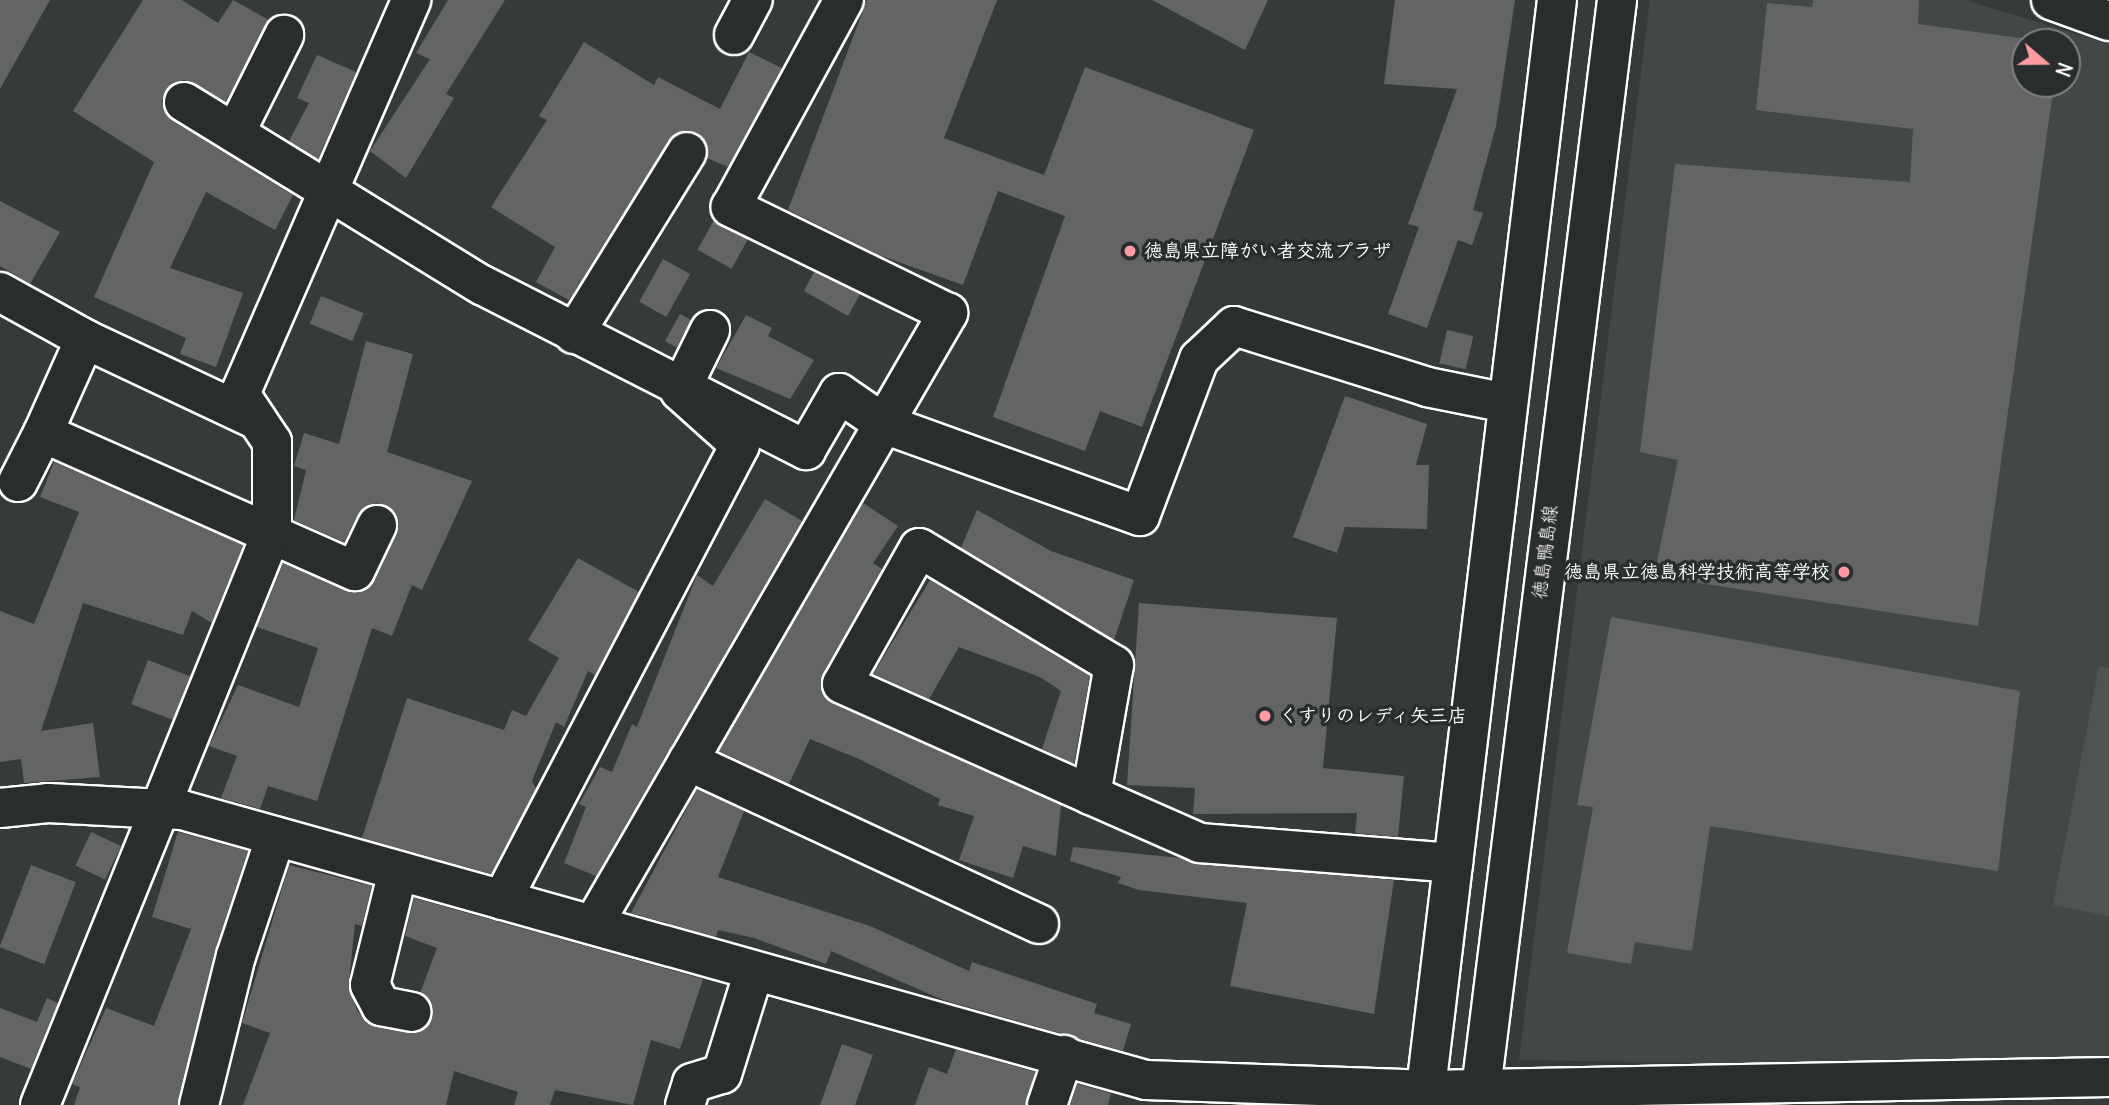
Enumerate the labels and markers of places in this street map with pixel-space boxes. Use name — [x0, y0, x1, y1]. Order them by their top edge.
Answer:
place label: 徳島県立障がい者交流プラザ — [1144, 240, 1391, 262]
marker: 徳島県立障がい者交流プラザ — [1122, 243, 1138, 259]
place label: 徳島県立徳島科学技術高等学校 — [1564, 561, 1830, 583]
marker: 徳島県立徳島科学技術高等学校 — [1836, 564, 1852, 580]
place label: くすりのレディ矢三店 — [1279, 705, 1469, 727]
marker: くすりのレディ矢三店 — [1257, 708, 1273, 724]

